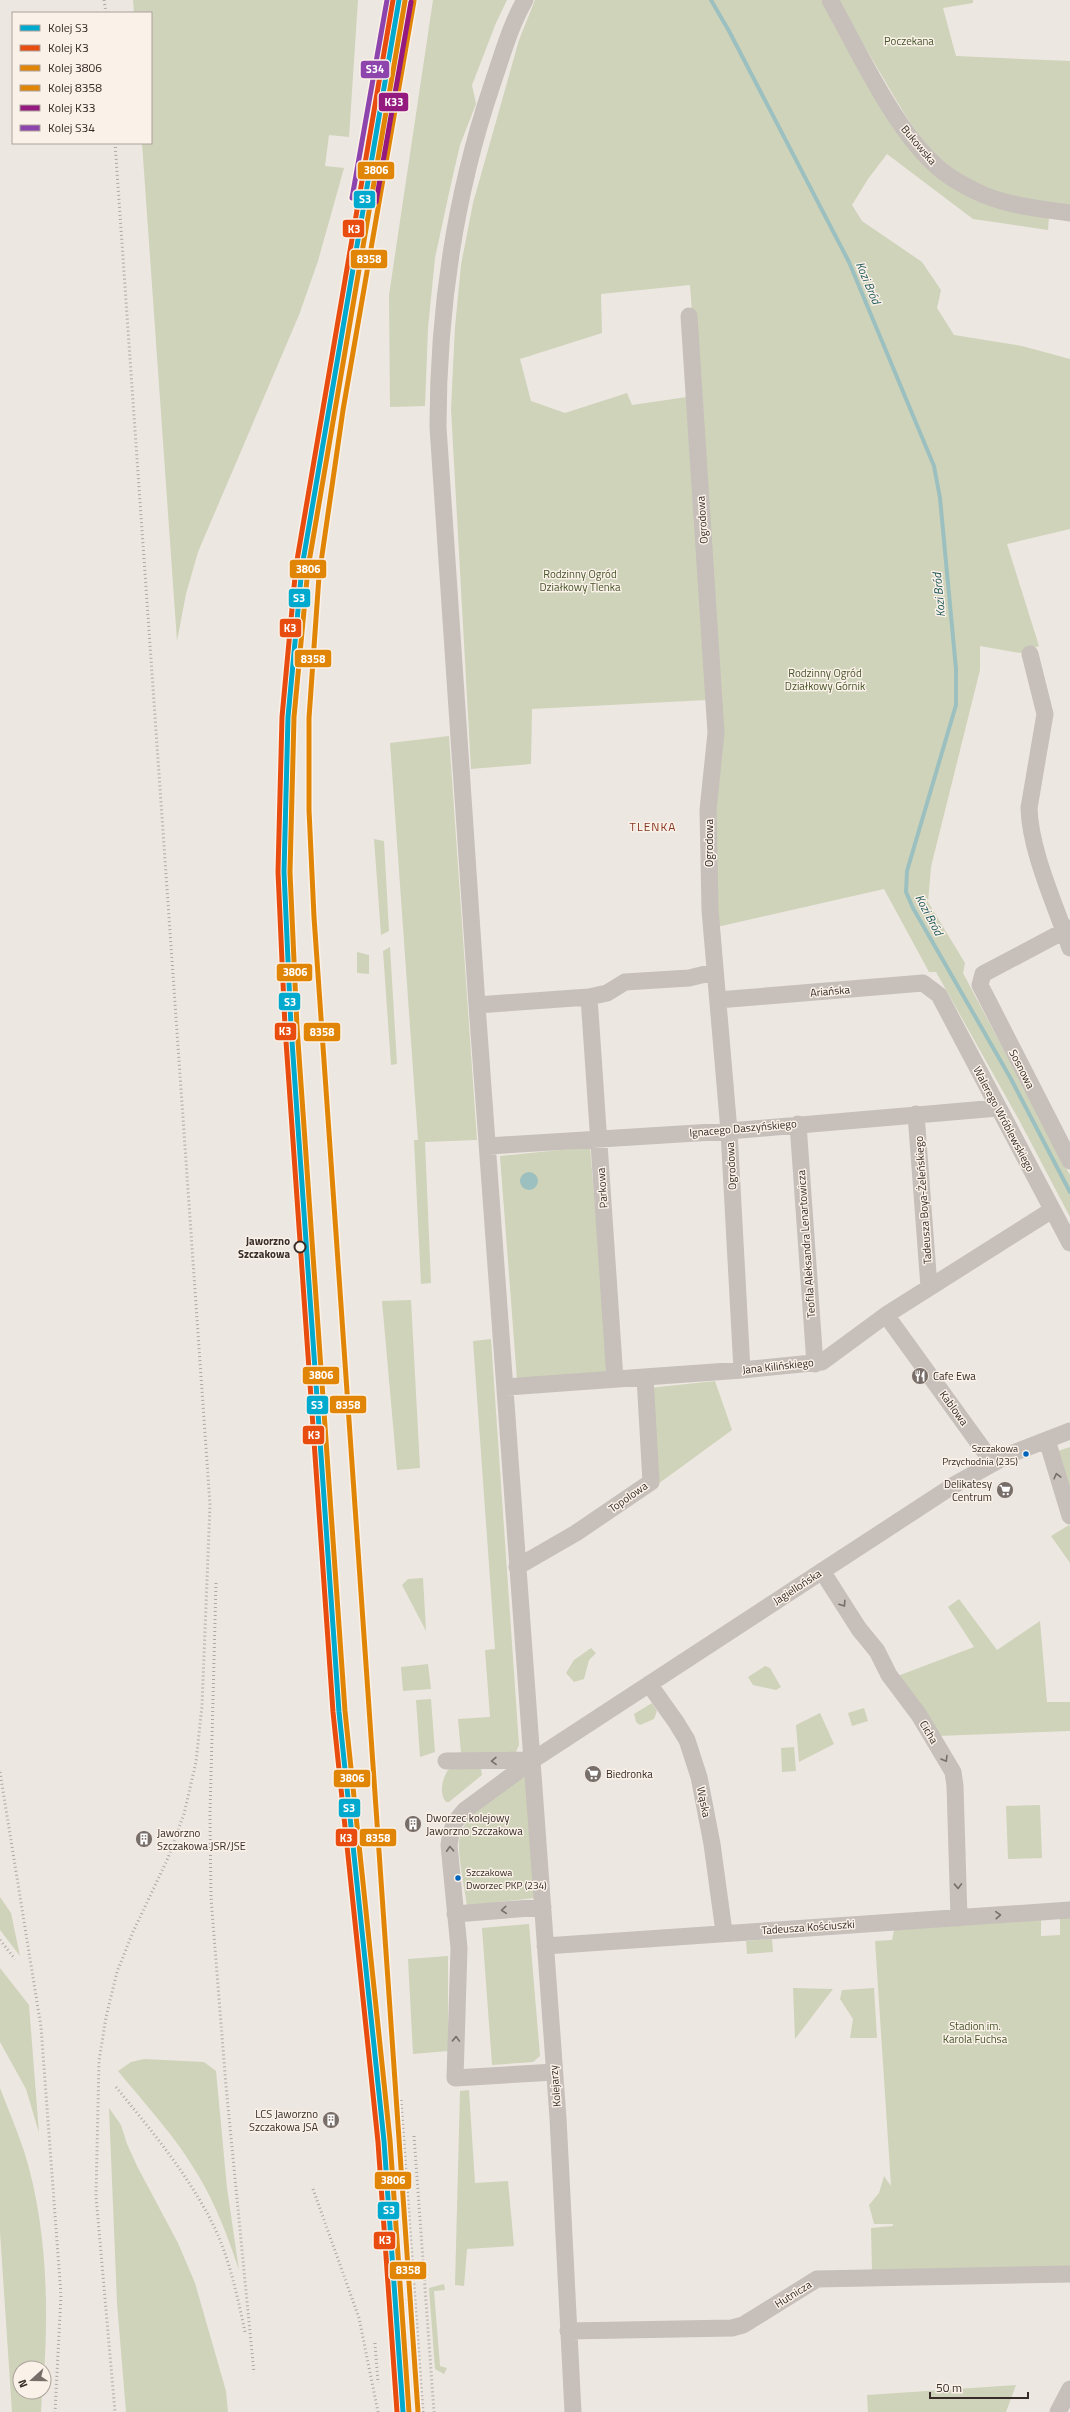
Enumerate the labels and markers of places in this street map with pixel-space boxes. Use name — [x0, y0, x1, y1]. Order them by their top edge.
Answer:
place label: Jaworzno Szczakowa — [238, 1233, 290, 1262]
marker: Jaworzno Szczakowa — [293, 1240, 307, 1254]
restaurant icon: Cafe Ewa — [910, 1366, 930, 1386]
place label: Cafe Ewa — [933, 1368, 976, 1384]
place label: Szczakowa Przychodnia (235) — [942, 1441, 1018, 1469]
marker: Szczakowa Przychodnia (235) — [1021, 1449, 1031, 1459]
place label: Delikatesy Centrum — [944, 1476, 993, 1505]
supermarket icon: Delikatesy Centrum — [995, 1480, 1015, 1500]
supermarket icon: Biedronka — [583, 1764, 603, 1784]
place label: Biedronka — [606, 1766, 653, 1782]
place label: Dworzec kolejowy Jaworzno Szczakowa — [426, 1810, 523, 1839]
building icon: Dworzec kolejowy Jaworzno Szczakowa — [403, 1814, 423, 1834]
place label: Jaworzno Szczakowa JSR/JSE — [157, 1825, 246, 1854]
building icon: Jaworzno Szczakowa JSR/JSE — [134, 1829, 154, 1849]
place label: Szczakowa Dworzec PKP (234) — [466, 1865, 547, 1893]
marker: Szczakowa Dworzec PKP (234) — [453, 1873, 463, 1883]
place label: LCS Jaworzno Szczakowa JSA — [249, 2106, 318, 2135]
building icon: LCS Jaworzno Szczakowa JSA — [321, 2110, 341, 2130]

